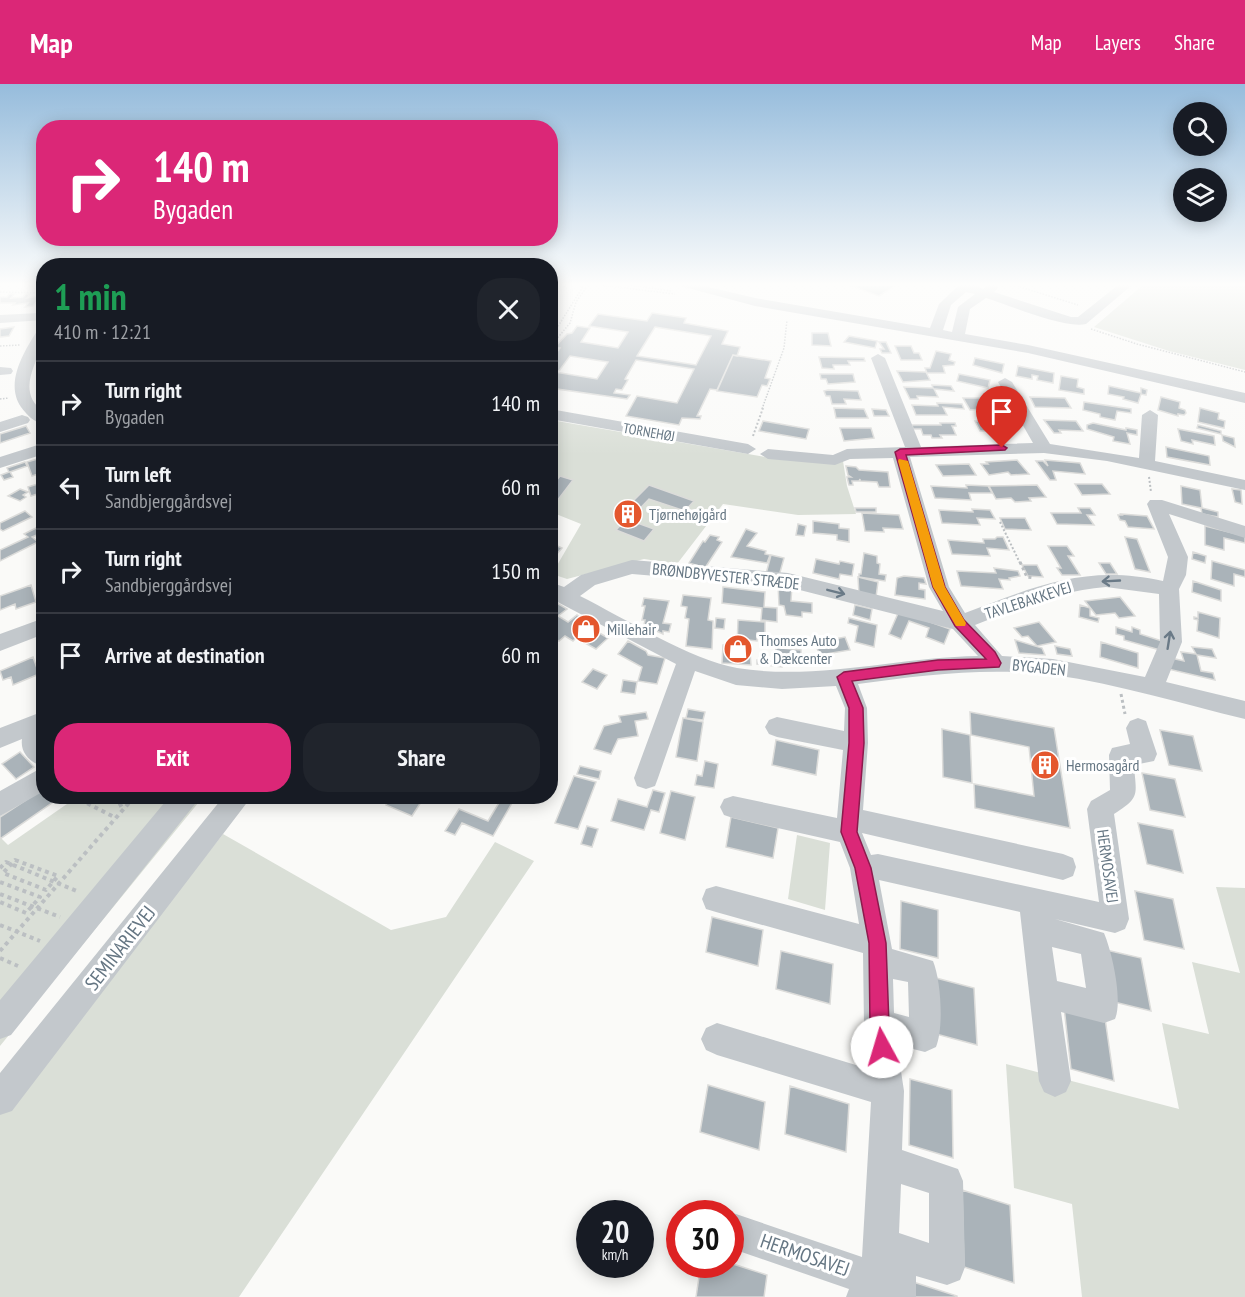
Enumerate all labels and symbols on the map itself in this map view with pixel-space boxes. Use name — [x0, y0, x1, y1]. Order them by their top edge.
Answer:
pin — [976, 386, 1027, 448]
street label: TORNEHØJ — [622, 419, 676, 445]
building icon: Tjørnehøjgård — [612, 498, 644, 530]
place label: Tjørnehøjgård — [649, 504, 727, 524]
street label: BRØNDBYVESTER STRÆDE — [651, 558, 801, 594]
one-way arrow — [1102, 576, 1122, 587]
street label: TAVLEBAKKEVEJ — [982, 577, 1074, 623]
one-way arrow — [826, 586, 845, 598]
shop icon: Millehair — [570, 613, 602, 645]
place label: Millehair — [607, 619, 657, 639]
place label: Thomses Auto & Dækcenter — [759, 630, 837, 668]
one-way arrow — [1164, 631, 1175, 650]
shop icon: Thomses Auto & Dækcenter — [722, 633, 754, 665]
street label: BYGADEN — [1011, 654, 1067, 680]
building icon: Hermosagård — [1029, 749, 1061, 781]
place label: Hermosagård — [1066, 755, 1139, 775]
street label: HERMOSAVEJ — [1093, 828, 1123, 904]
street label: SEMINARIEVEJ — [79, 900, 161, 996]
position arrow — [850, 1015, 914, 1079]
speed limit sign: 30 — [666, 1200, 744, 1278]
street label: HERMOSAVEJ — [757, 1228, 853, 1282]

